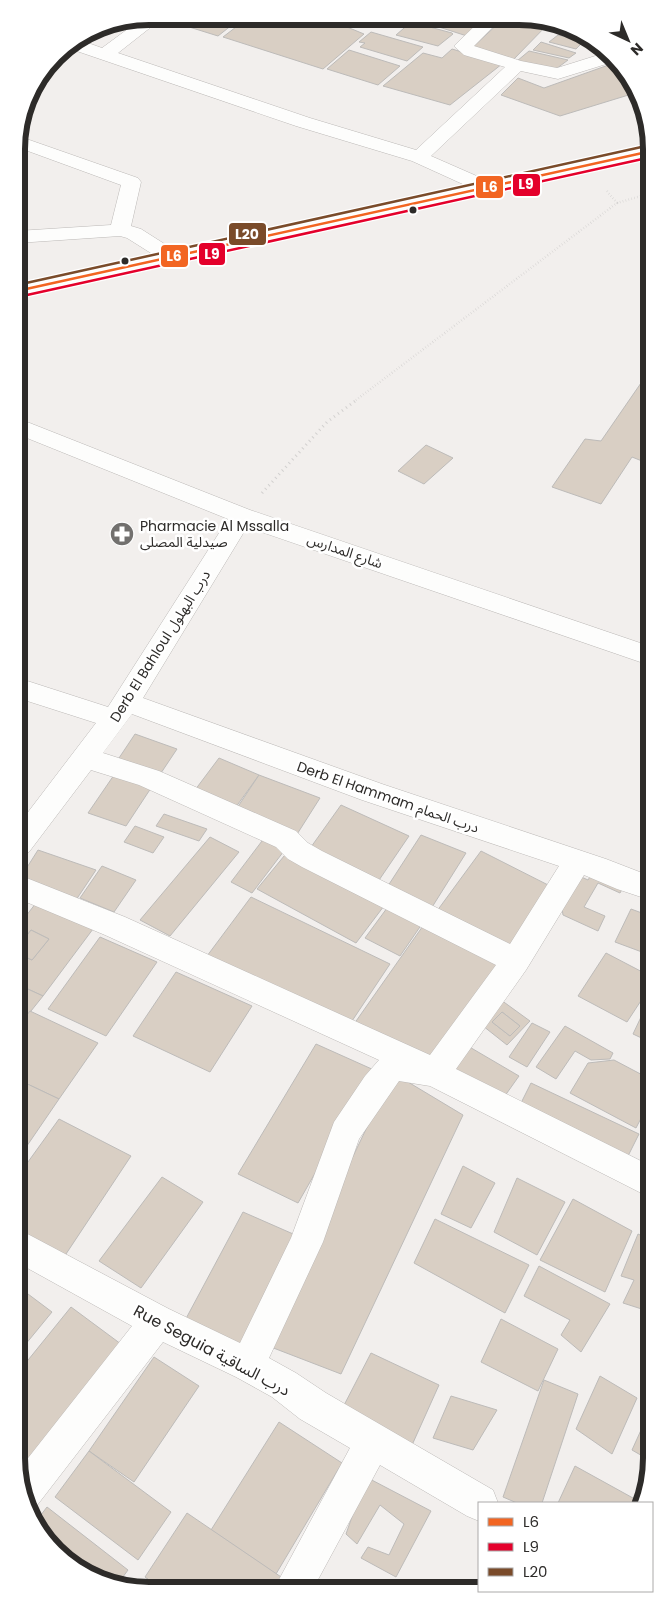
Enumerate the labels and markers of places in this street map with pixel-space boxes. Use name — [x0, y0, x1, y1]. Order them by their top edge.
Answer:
unlabelled marker — [408, 205, 418, 215]
unlabelled marker — [120, 256, 130, 266]
place label: Pharmacie Al Mssalla صيدلية المصلى — [140, 516, 289, 552]
pharmacy icon: Pharmacie Al Mssalla صيدلية المصلى — [109, 521, 135, 547]

